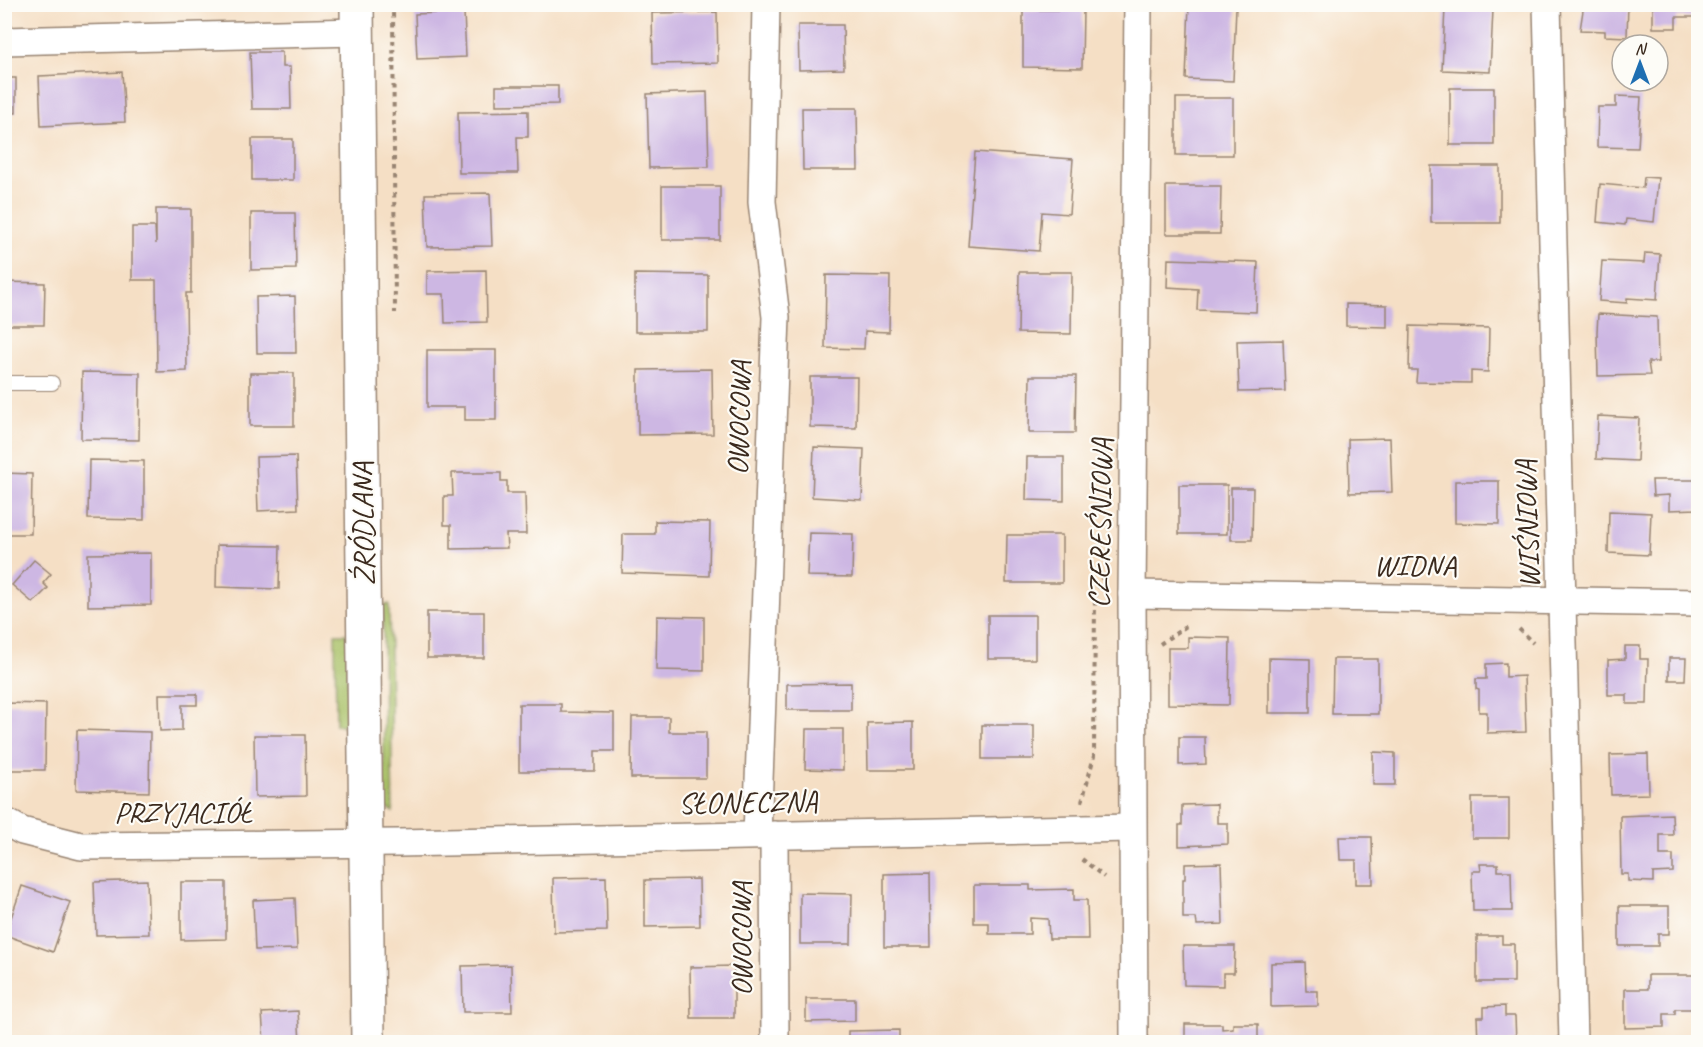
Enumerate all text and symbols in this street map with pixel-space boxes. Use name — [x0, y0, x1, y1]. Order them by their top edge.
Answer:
north arrow — [1610, 33, 1670, 93]
text: N — [1635, 39, 1648, 59]
street label: OWOCOWA — [718, 358, 760, 476]
street label: CZEREŚNIOWA — [1080, 437, 1120, 608]
street label: WIŚNIOWA — [1506, 458, 1548, 589]
street label: ŹRÓDLANA — [343, 461, 383, 586]
street label: WIDNA — [1374, 546, 1457, 584]
street label: SŁONECZNA — [678, 782, 819, 822]
street label: PRZYJACIÓŁ — [114, 793, 253, 831]
street label: OWOCOWA — [722, 880, 760, 996]

